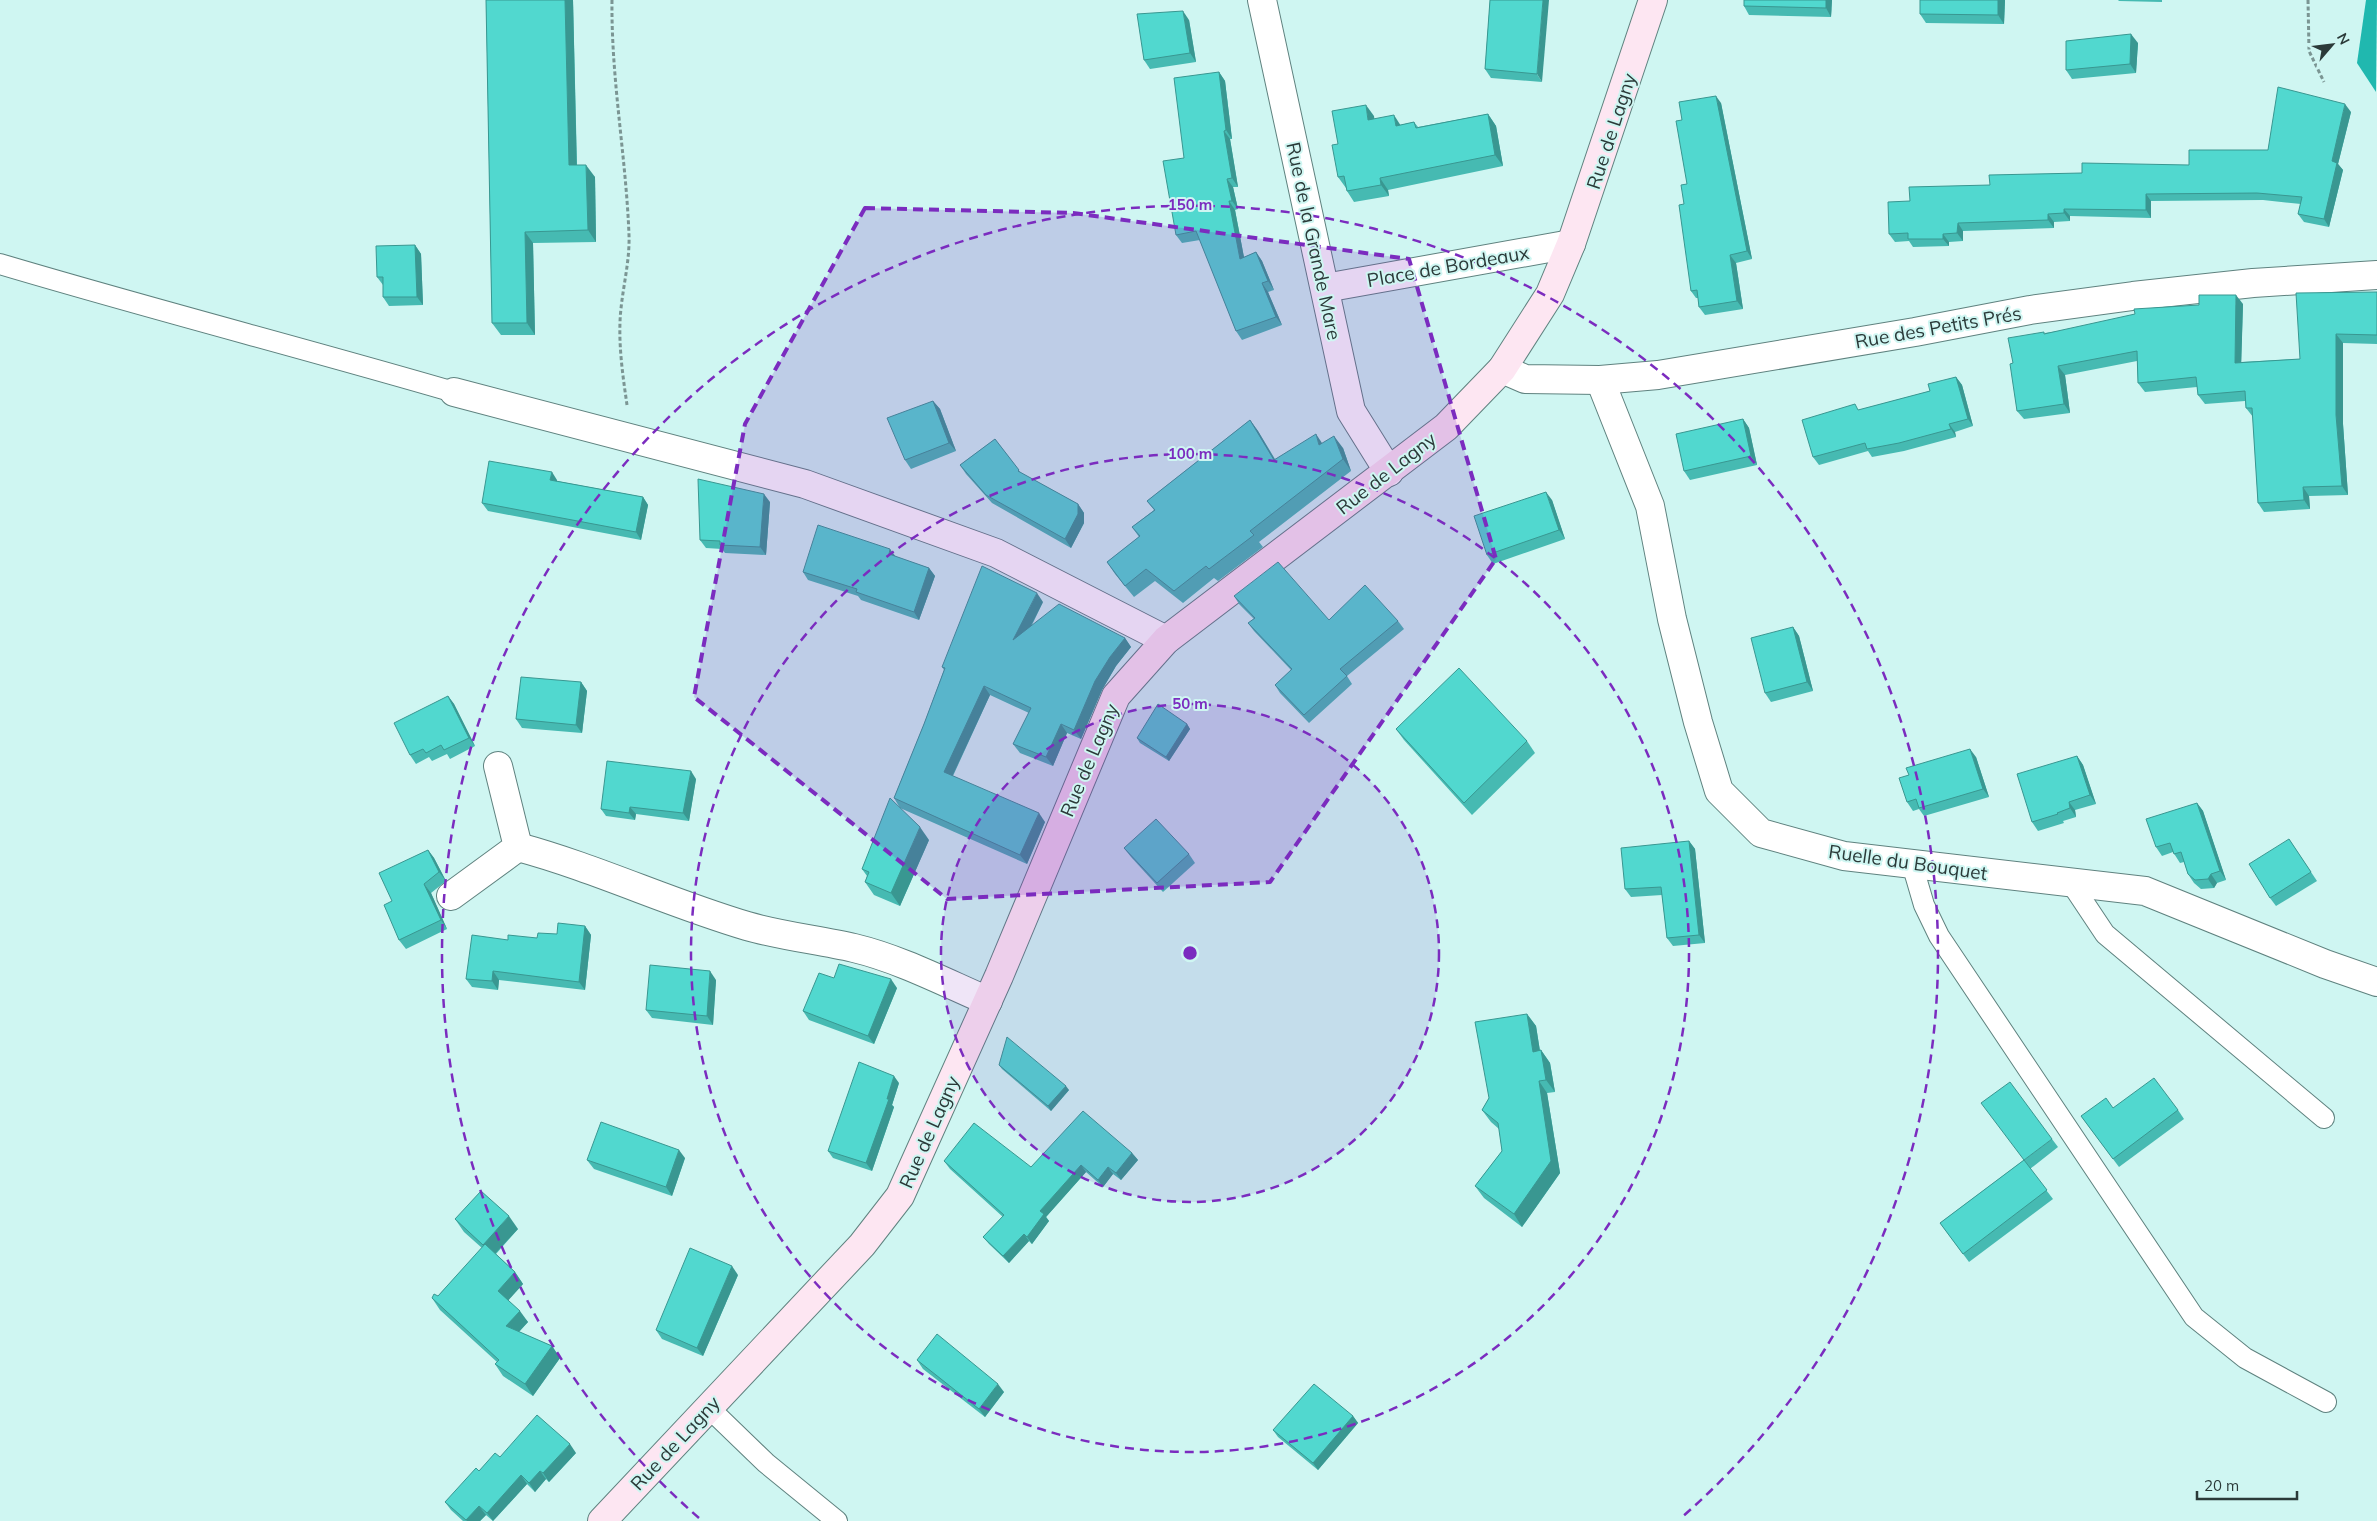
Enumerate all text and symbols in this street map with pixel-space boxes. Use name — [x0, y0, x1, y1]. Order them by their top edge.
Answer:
north arrow — [2307, 20, 2357, 70]
text: N — [2333, 30, 2354, 48]
street label: Rue de Lagny — [1581, 70, 1641, 192]
street label: Rue de la Grande Mare — [1281, 140, 1347, 342]
text: 150 m — [1168, 195, 1212, 214]
street label: Place de Bordeaux — [1365, 240, 1531, 292]
street label: Rue des Petits Prés — [1853, 301, 2023, 353]
street label: Rue de Lagny — [1331, 426, 1441, 520]
text: 100 m — [1168, 444, 1212, 463]
text: 50 m — [1172, 694, 1208, 713]
street label: Rue de Lagny — [1054, 700, 1124, 820]
street label: Ruelle du Bouquet — [1827, 839, 1989, 885]
centre of rings — [1181, 944, 1199, 962]
street label: Rue de Lagny — [894, 1072, 964, 1192]
street label: Rue de Lagny — [625, 1391, 725, 1495]
scale bar — [2197, 1468, 2297, 1500]
text: 20 m — [2204, 1476, 2239, 1495]

